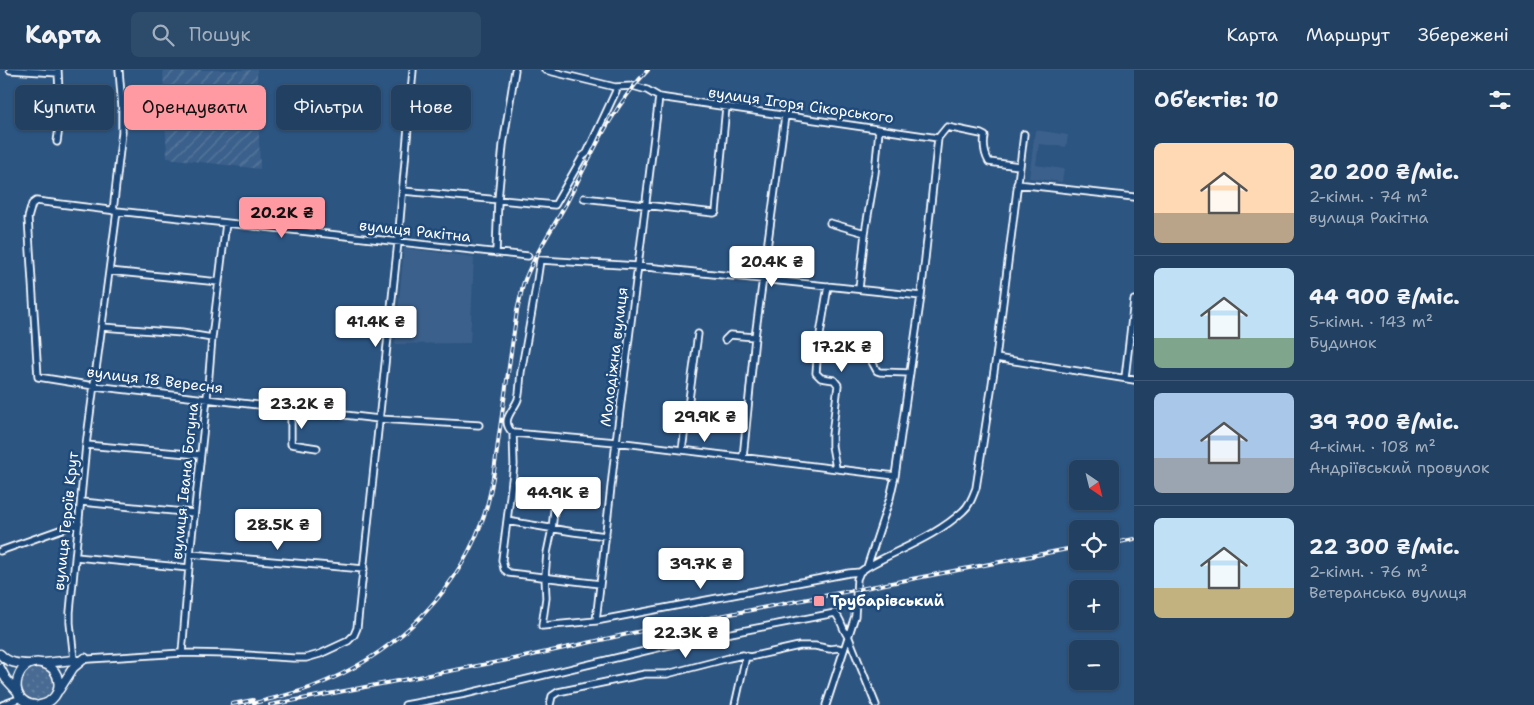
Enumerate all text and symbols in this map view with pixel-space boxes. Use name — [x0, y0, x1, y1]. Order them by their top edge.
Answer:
search box — [131, 12, 481, 57]
text: Карта — [25, 19, 101, 51]
icon: search — [149, 21, 177, 49]
text: Пошук — [189, 22, 251, 47]
text: Карта — [1226, 23, 1278, 47]
text: Маршрут — [1306, 23, 1390, 47]
text: Збережені — [1418, 23, 1509, 47]
street label: вулиця Ігоря Сікорського — [707, 82, 895, 128]
chip: Купити — [15, 85, 114, 130]
chip: Орендувати — [124, 85, 266, 130]
chip: Фільтри — [276, 85, 381, 130]
chip: Нове — [391, 85, 471, 130]
text: Об’єктів: 10 — [1154, 86, 1279, 114]
icon: filters — [1486, 86, 1514, 114]
text: 20 200 ₴/міс. — [1309, 158, 1459, 186]
icon: home — [1194, 163, 1254, 223]
text: 2-кімн. · 74 m² — [1309, 186, 1428, 207]
pin: 20.2K ₴ — [236, 196, 328, 239]
text: 20.2K ₴ — [250, 202, 314, 223]
text: вулиця Ракітна — [1309, 207, 1428, 228]
street label: вулиця Ракітна — [358, 215, 472, 247]
pin: 20.4K ₴ — [726, 246, 818, 288]
text: 20.4K ₴ — [740, 251, 804, 272]
text: 44 900 ₴/міс. — [1309, 283, 1460, 311]
street label: Молодіжна вулиця — [596, 286, 632, 428]
icon: home — [1194, 288, 1254, 348]
pin: 41.4K ₴ — [330, 306, 422, 348]
text: 41.4K ₴ — [347, 311, 405, 332]
text: 5-кімн. · 143 m² — [1309, 311, 1433, 332]
pin: 17.2K ₴ — [796, 330, 888, 373]
text: Будинок — [1309, 332, 1377, 353]
text: 17.2K ₴ — [812, 336, 872, 357]
street label: вулиця 18 Вересня — [86, 362, 224, 398]
pin: 23.2K ₴ — [256, 388, 348, 430]
text: 23.2K ₴ — [270, 393, 334, 414]
pin: 29.9K ₴ — [659, 400, 751, 443]
street label: вулиця Івана Богуна — [167, 401, 203, 560]
text: 29.9K ₴ — [674, 406, 736, 427]
text: 39 700 ₴/міс. — [1309, 408, 1459, 436]
icon: home — [1194, 413, 1254, 473]
text: 4-кімн. · 108 m² — [1309, 436, 1436, 457]
street label: вулиця Героїв Крут — [49, 450, 83, 591]
text: Андріївський провулок — [1309, 457, 1490, 478]
north arrow — [1069, 460, 1119, 510]
map controls — [1069, 460, 1119, 690]
pin: 44.9K ₴ — [512, 476, 604, 519]
text: 44.9K ₴ — [527, 482, 589, 503]
pin: 28.5K ₴ — [232, 508, 324, 551]
text: 28.5K ₴ — [246, 514, 310, 535]
button: locate — [1069, 520, 1119, 570]
text: 22 300 ₴/міс. — [1309, 533, 1460, 561]
icon: home — [1194, 538, 1254, 598]
pin: 39.7K ₴ — [655, 548, 747, 590]
text: 39.7K ₴ — [669, 553, 733, 574]
text: 2-кімн. · 76 m² — [1309, 561, 1428, 582]
button: + — [1069, 580, 1119, 630]
text: Ветеранська вулиця — [1309, 582, 1467, 603]
place label: Трубарівський — [830, 591, 945, 611]
marker: Трубарівський — [812, 594, 826, 608]
pin: 22.3K ₴ — [640, 616, 732, 659]
text: 22.3K ₴ — [654, 622, 718, 643]
button: − — [1069, 640, 1119, 690]

